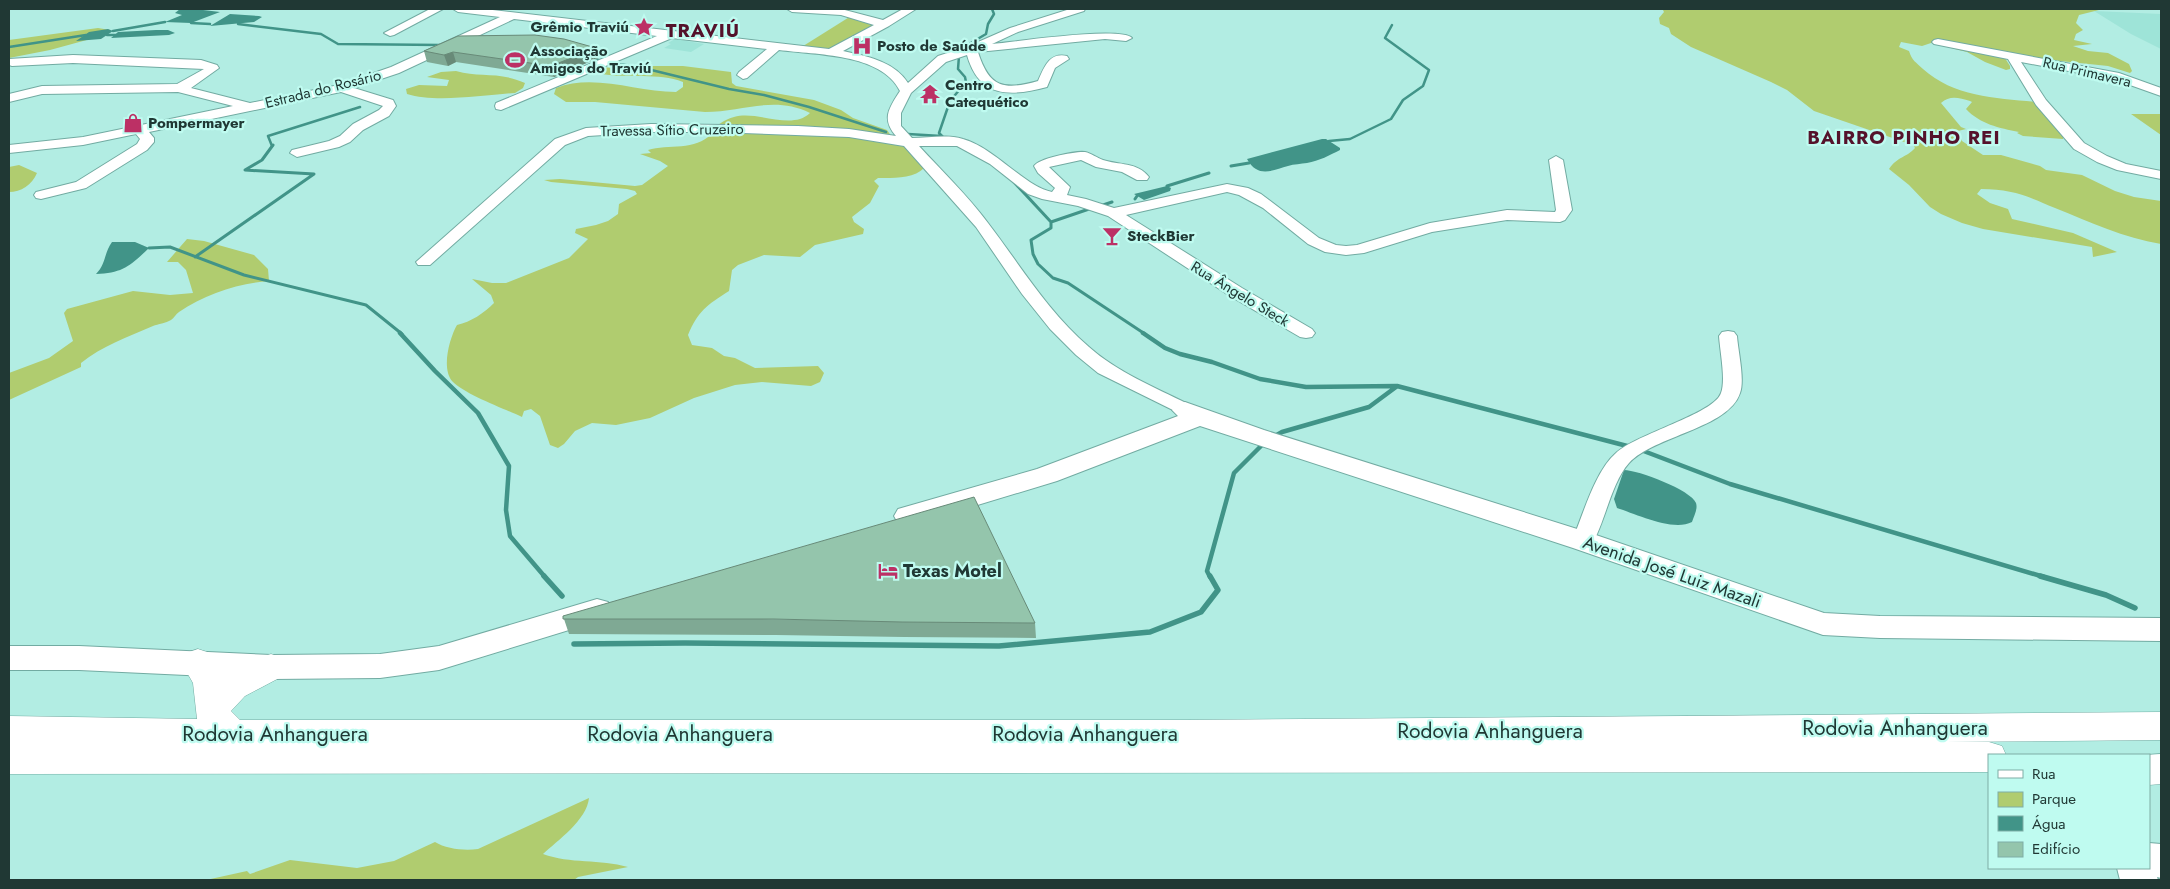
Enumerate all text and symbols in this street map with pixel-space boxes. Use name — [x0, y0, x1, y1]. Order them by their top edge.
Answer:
place label: Grêmio Traviú — [530, 16, 629, 38]
place icon: Grêmio Traviú — [633, 16, 655, 38]
district label: TRAVIÚ — [666, 17, 740, 44]
hospital icon: Posto de Saúde — [851, 35, 873, 57]
place label: Posto de Saúde — [877, 35, 986, 57]
place label: Associação Amigos do Traviú — [529, 40, 651, 79]
sports icon: Associação Amigos do Traviú — [504, 49, 526, 71]
street label: Rua Primavera — [2041, 51, 2133, 93]
street label: Estrada do Rosário — [263, 64, 383, 114]
place label: Centro Catequético — [945, 74, 1029, 113]
temple icon: Centro Catequético — [919, 83, 941, 105]
shop icon: Pompermayer — [122, 112, 144, 134]
place label: Pompermayer — [148, 112, 246, 134]
street label: Travessa Sítio Cruzeiro — [600, 118, 744, 142]
district label: BAIRRO PINHO REI — [1807, 124, 2001, 151]
bar icon: SteckBier — [1101, 225, 1123, 247]
place label: SteckBier — [1127, 225, 1196, 247]
street label: Rua Ângelo Steck — [1187, 256, 1294, 332]
street label: Avenida José Luiz Mazali — [1579, 529, 1765, 615]
place label: Texas Motel — [903, 558, 1002, 584]
hotel icon: Texas Motel — [877, 560, 899, 582]
street label: Rodovia Anhanguera — [1802, 713, 1988, 743]
street label: Rodovia Anhanguera — [1397, 716, 1583, 746]
street label: Rodovia Anhanguera — [182, 719, 368, 749]
street label: Rodovia Anhanguera — [587, 719, 773, 749]
street label: Rodovia Anhanguera — [992, 719, 1178, 749]
legend — [1988, 754, 2150, 869]
text: Rua — [2032, 763, 2056, 785]
text: Parque — [2032, 788, 2076, 810]
text: Água — [2032, 813, 2066, 835]
text: Edifício — [2032, 838, 2080, 860]

